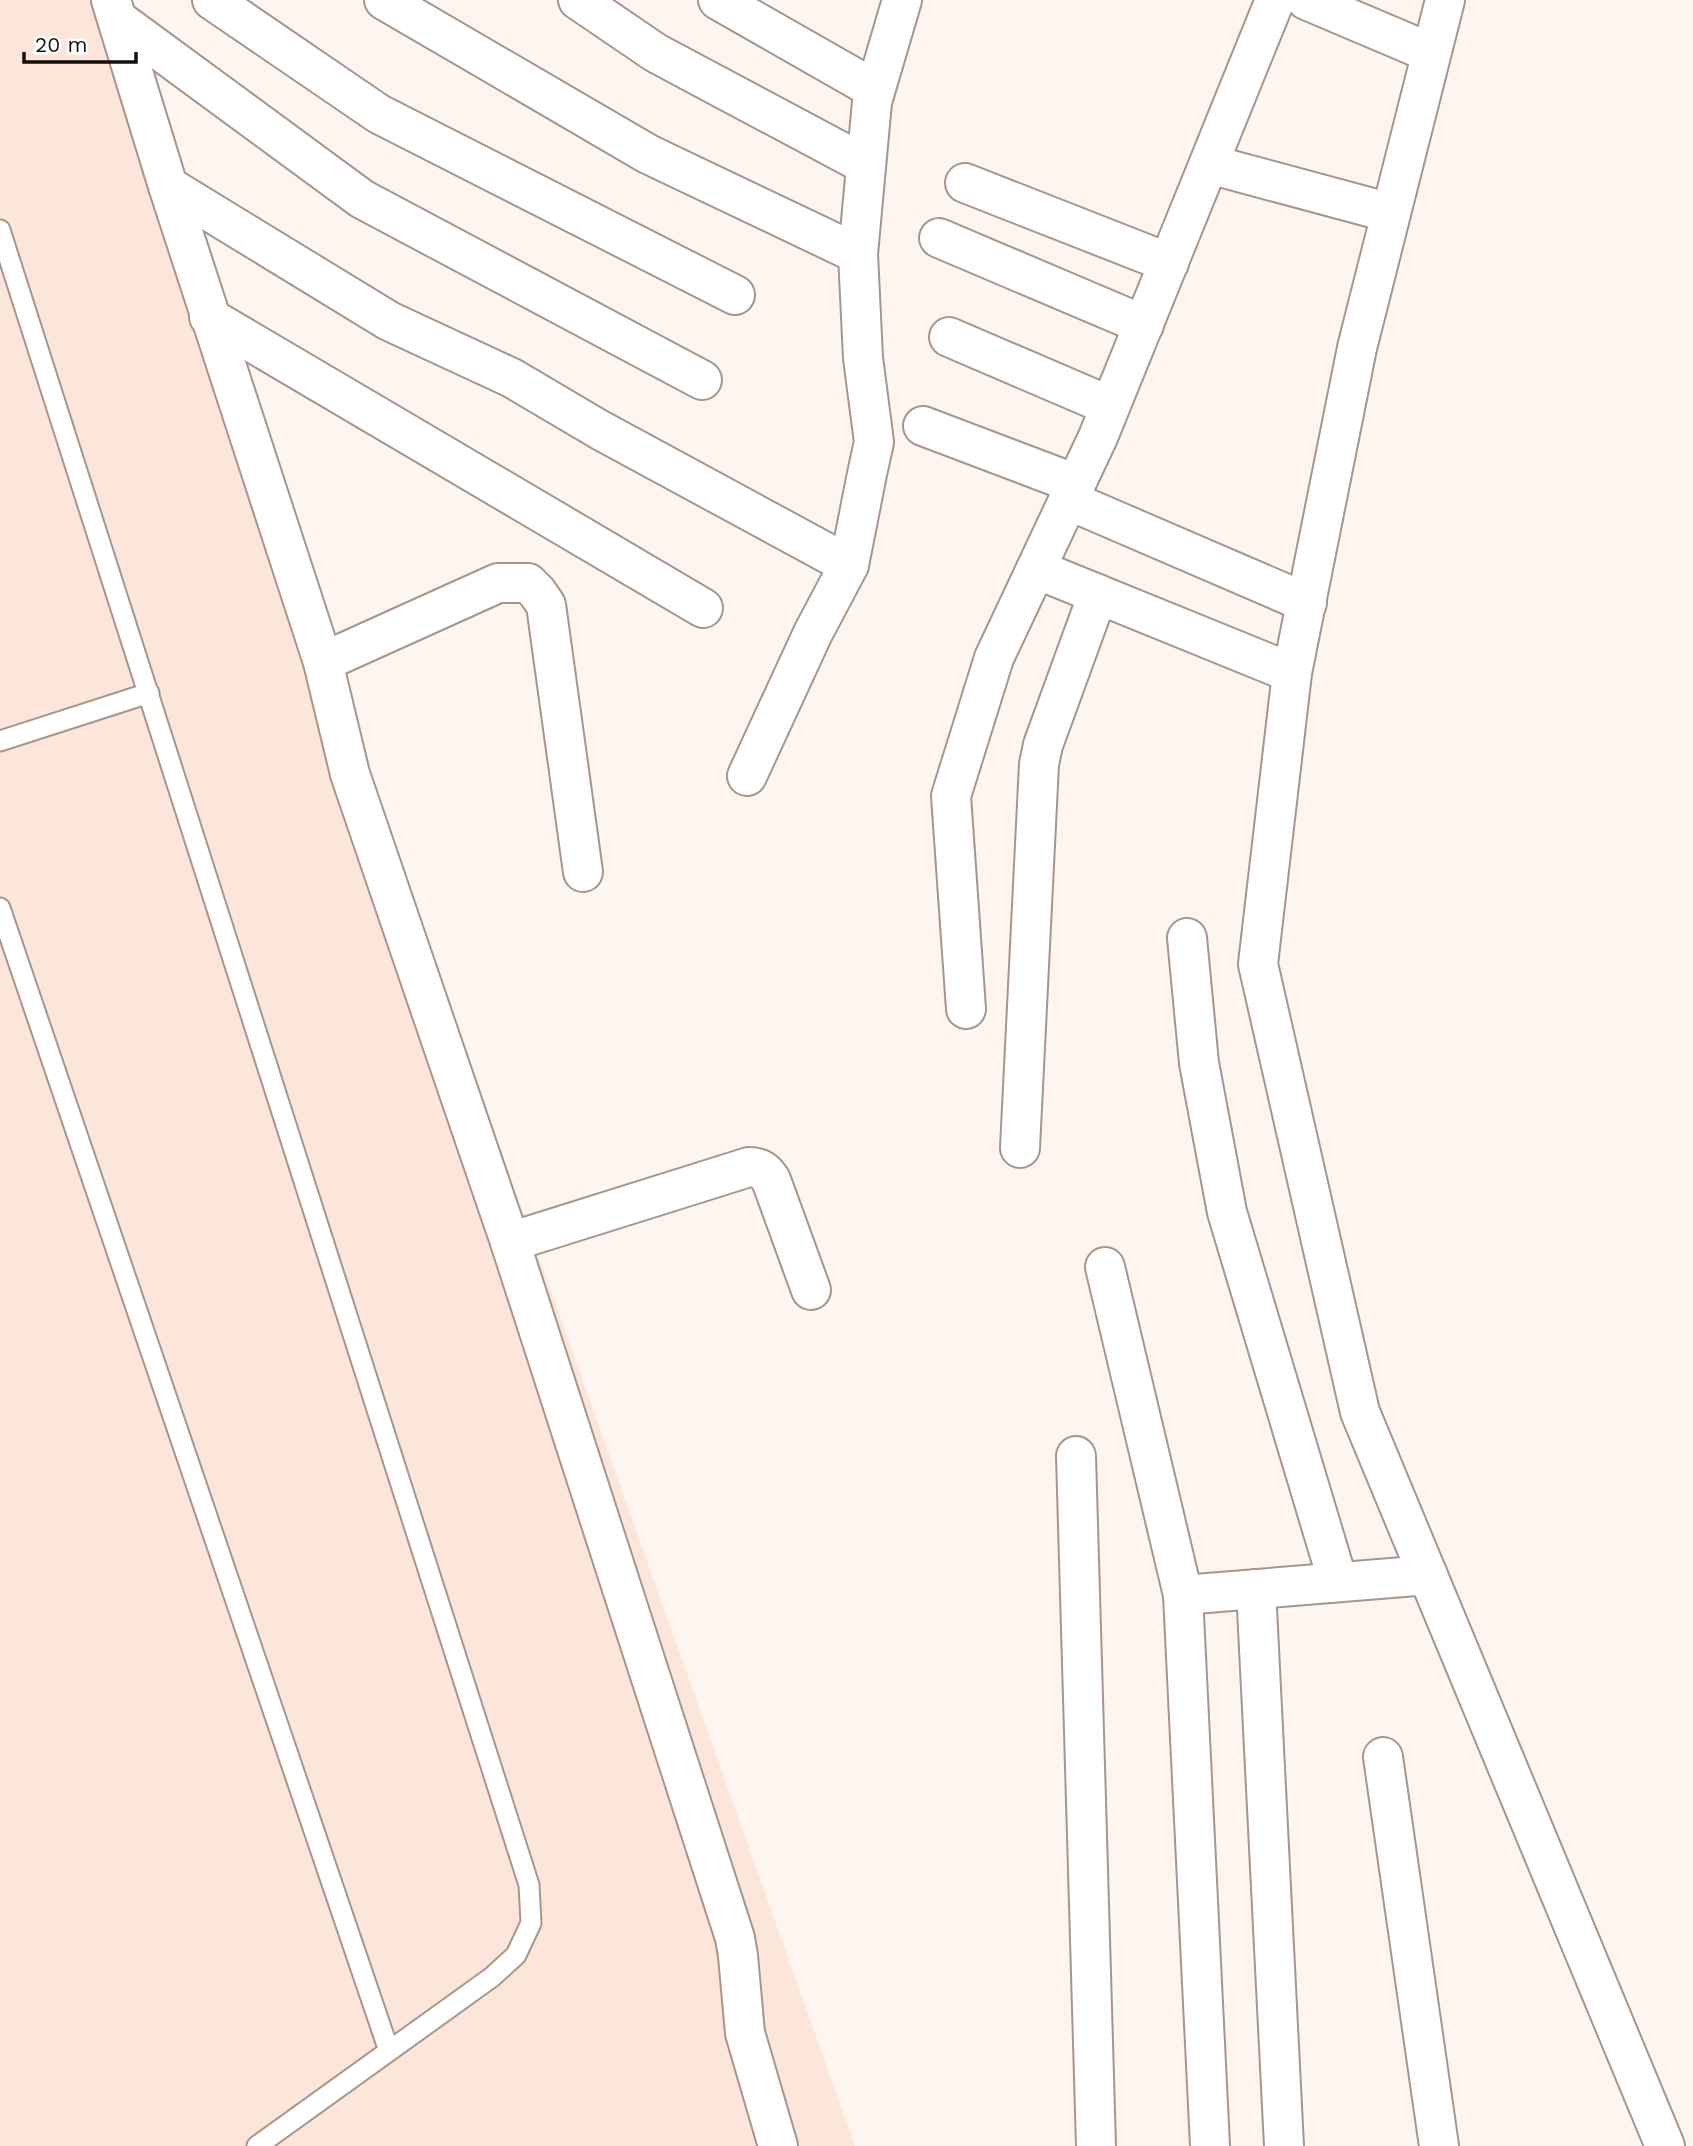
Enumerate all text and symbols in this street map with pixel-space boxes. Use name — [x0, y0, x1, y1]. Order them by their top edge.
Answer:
scale bar — [24, 21, 136, 65]
text: 20 m — [35, 32, 87, 57]

